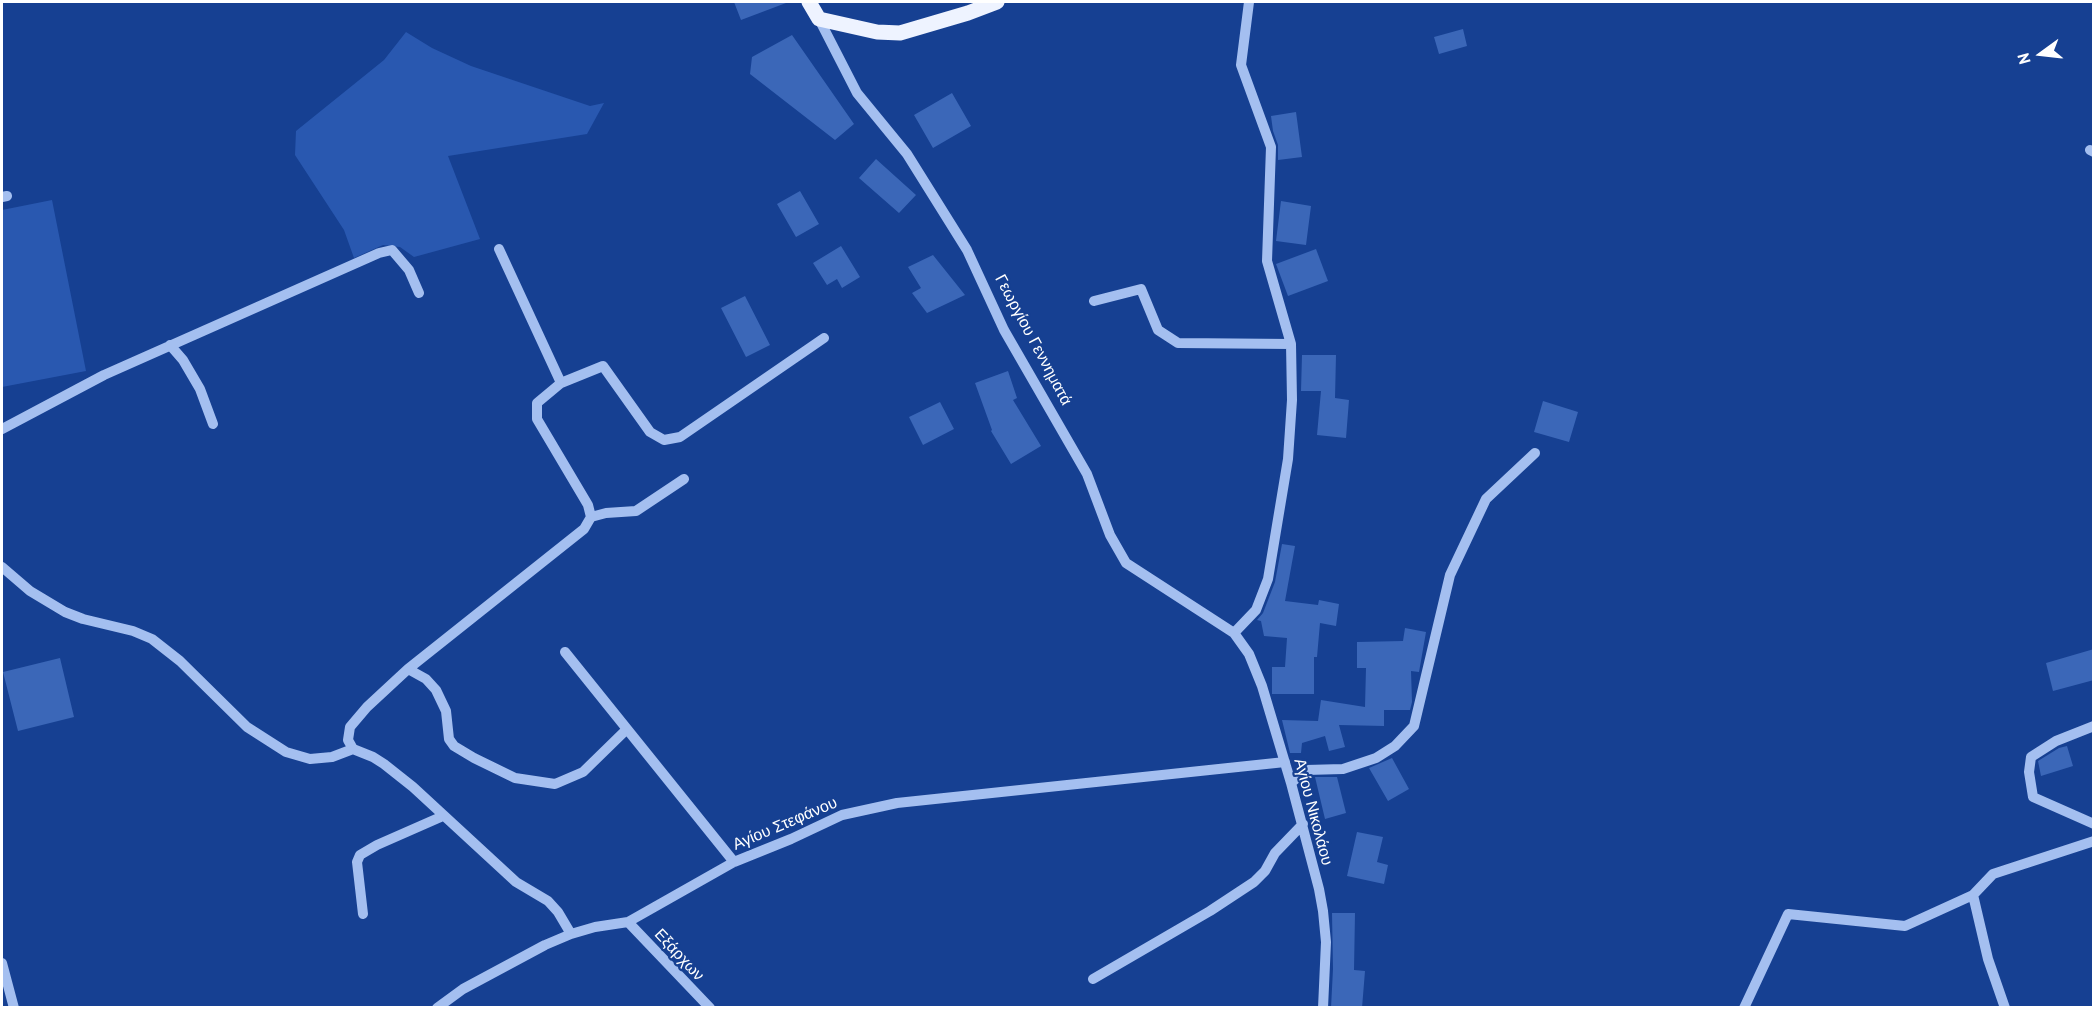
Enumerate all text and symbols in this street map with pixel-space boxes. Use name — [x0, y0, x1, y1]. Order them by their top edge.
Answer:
north arrow — [2011, 24, 2071, 84]
text: N — [2013, 51, 2035, 66]
street label: Γεωργίου Γεννηματά — [990, 271, 1076, 409]
street label: Αγίου Νικολάου — [1289, 756, 1337, 868]
street label: Αγίου Στεφάνου — [730, 793, 840, 855]
street label: Εξάρχων — [650, 925, 708, 985]

